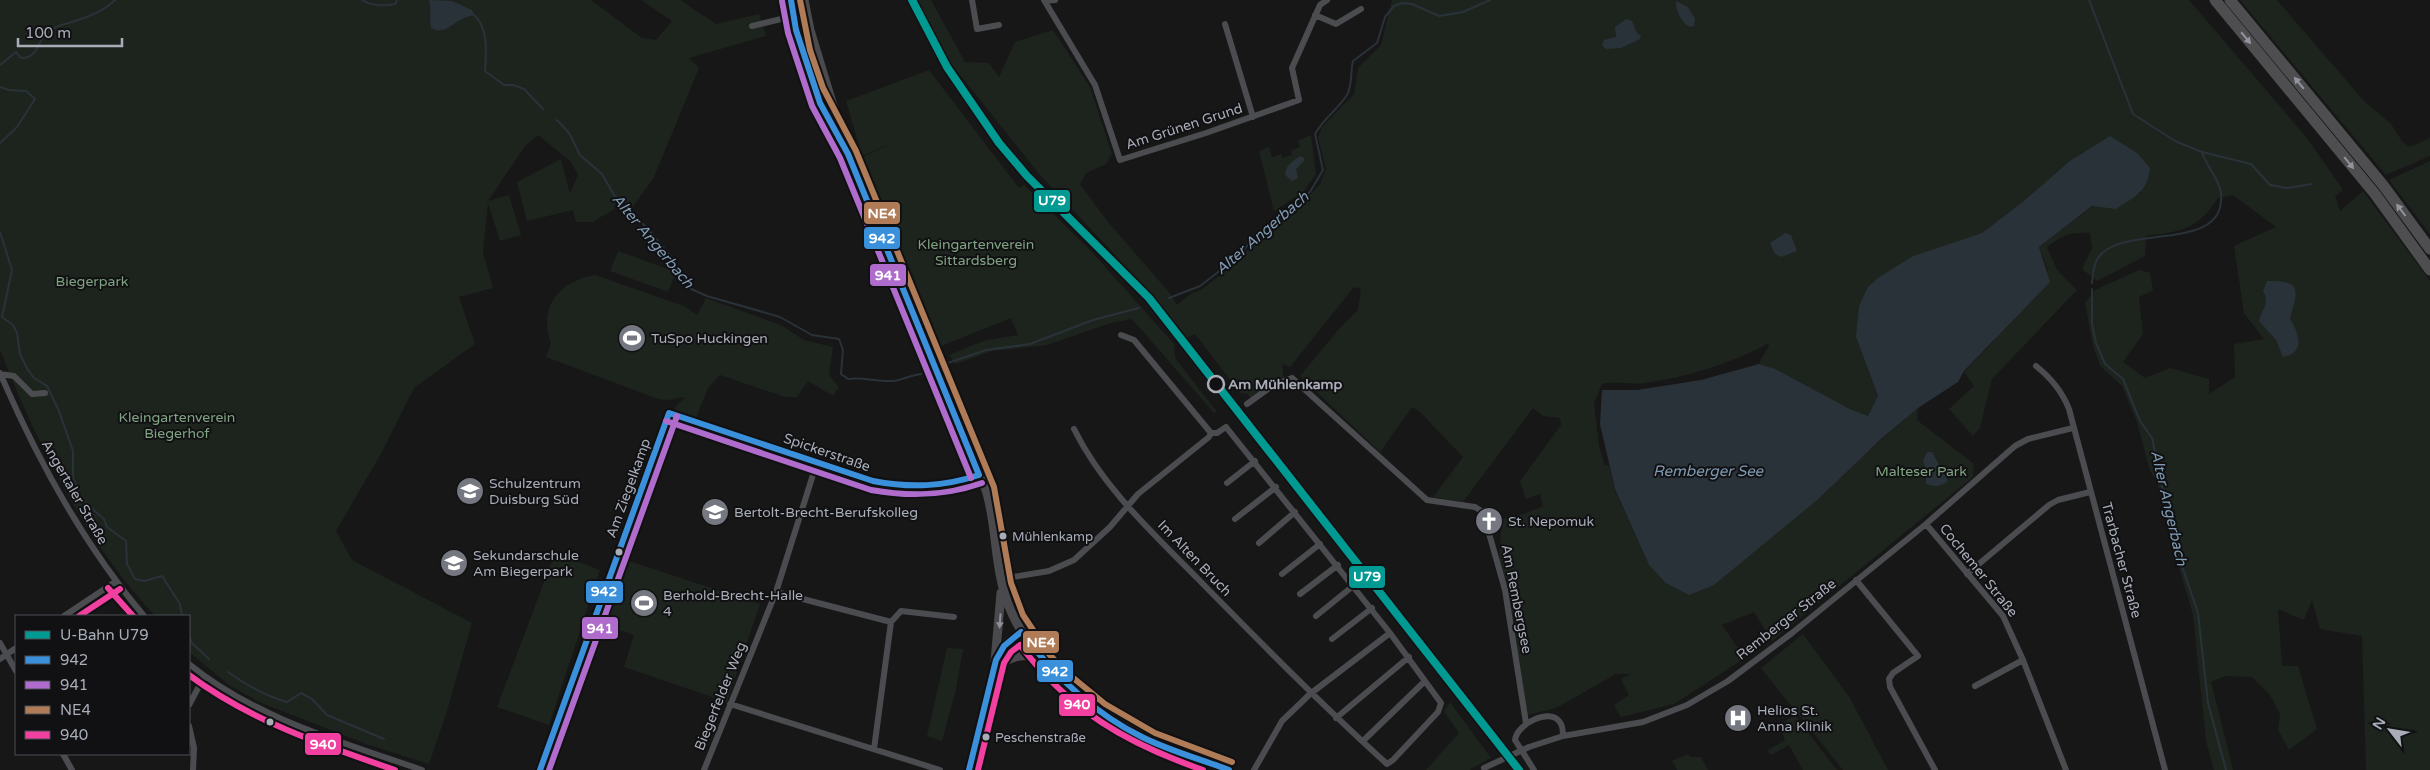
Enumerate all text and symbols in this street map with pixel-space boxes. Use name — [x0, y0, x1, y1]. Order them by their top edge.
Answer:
scale bar — [18, 15, 121, 47]
text: 100 m — [25, 24, 71, 42]
one-way arrow — [2240, 31, 2251, 44]
one-way arrow — [2294, 77, 2305, 90]
street label: Am Grünen Grund — [1124, 100, 1245, 153]
one-way arrow — [2344, 156, 2355, 169]
water label: Alter Angerbach — [1212, 187, 1313, 278]
line badge: U79 — [1033, 189, 1071, 213]
water label: Alter Angerbach — [608, 190, 698, 292]
text: U79 — [1038, 192, 1066, 209]
line badge: NE4 — [863, 201, 901, 225]
one-way arrow — [2396, 203, 2406, 217]
text: NE4 — [868, 205, 897, 222]
line badge: 942 — [863, 226, 901, 250]
text: 942 — [869, 230, 895, 247]
park label: Kleingartenverein Sittardsberg — [918, 236, 1034, 269]
line badge: 941 — [869, 263, 907, 287]
text: 941 — [875, 267, 901, 284]
park label: Biegerpark — [56, 273, 129, 290]
sports icon: TuSpo Huckingen — [617, 323, 647, 353]
place label: TuSpo Huckingen — [651, 330, 768, 347]
marker: Am Mühlenkamp — [1207, 375, 1225, 393]
place label: Am Mühlenkamp — [1228, 376, 1342, 393]
park label: Kleingartenverein Biegerhof — [119, 409, 235, 442]
street label: Spickerstraße — [781, 430, 873, 475]
street label: Am Ziegelkamp — [603, 436, 654, 540]
street label: Angertaler Straße — [38, 437, 111, 548]
water label: Alter Angerbach — [2147, 449, 2191, 568]
water label: Remberger See — [1653, 462, 1765, 480]
park label: Malteser Park — [1875, 463, 1967, 480]
place label: Schulzentrum Duisburg Süd — [489, 475, 581, 508]
school or university icon: Schulzentrum Duisburg Süd — [455, 476, 485, 506]
school or university icon: Bertolt-Brecht-Berufskolleg — [700, 497, 730, 527]
street label: Trarbacher Straße — [2098, 500, 2145, 620]
place label: Bertolt-Brecht-Berufskolleg — [734, 504, 918, 521]
church icon: St. Nepomuk — [1474, 506, 1504, 536]
place label: St. Nepomuk — [1508, 513, 1595, 530]
street label: Im Alten Bruch — [1154, 517, 1235, 600]
street label: Cochemer Straße — [1936, 520, 2021, 620]
place label: Mühlenkamp — [1012, 529, 1093, 545]
marker: Mühlenkamp — [998, 531, 1008, 541]
street label: Am Rembergsee — [1498, 543, 1535, 655]
place label: Sekundarschule Am Biegerpark — [473, 547, 579, 580]
unlabelled marker — [614, 547, 624, 557]
school or university icon: Sekundarschule Am Biegerpark — [439, 548, 469, 578]
line badge: U79 — [1348, 565, 1386, 589]
text: U79 — [1353, 568, 1381, 585]
street label: Remberger Straße — [1733, 575, 1840, 664]
line badge: 942 — [585, 580, 624, 604]
text: 942 — [591, 583, 617, 600]
place label: Berhold-Brecht-Halle 4 — [663, 587, 803, 620]
sports icon: Berhold-Brecht-Halle 4 — [629, 588, 659, 618]
one-way arrow — [995, 614, 1003, 630]
legend — [15, 615, 190, 755]
line badge: 941 — [581, 616, 619, 640]
text: 941 — [587, 620, 613, 637]
text: U-Bahn U79 — [60, 626, 149, 644]
line badge: NE4 — [1022, 630, 1060, 654]
text: NE4 — [1027, 634, 1056, 651]
street label: Biegerfelder Weg — [691, 639, 750, 753]
text: 942 — [60, 651, 88, 669]
line badge: 942 — [1036, 659, 1074, 683]
text: 942 — [1042, 663, 1068, 680]
text: 941 — [60, 676, 88, 694]
line badge: 940 — [1058, 693, 1096, 717]
text: 940 — [1064, 696, 1090, 713]
text: NE4 — [60, 701, 91, 719]
place label: Helios St. Anna Klinik — [1757, 702, 1832, 735]
hospital icon: Helios St. Anna Klinik — [1723, 703, 1753, 733]
north arrow — [2365, 705, 2415, 755]
text: N — [2369, 714, 2389, 733]
unlabelled marker — [265, 717, 275, 727]
text: 940 — [60, 726, 88, 744]
place label: Peschenstraße — [995, 730, 1086, 746]
line badge: 940 — [304, 732, 342, 756]
marker: Peschenstraße — [981, 732, 991, 742]
text: 940 — [310, 736, 336, 753]

